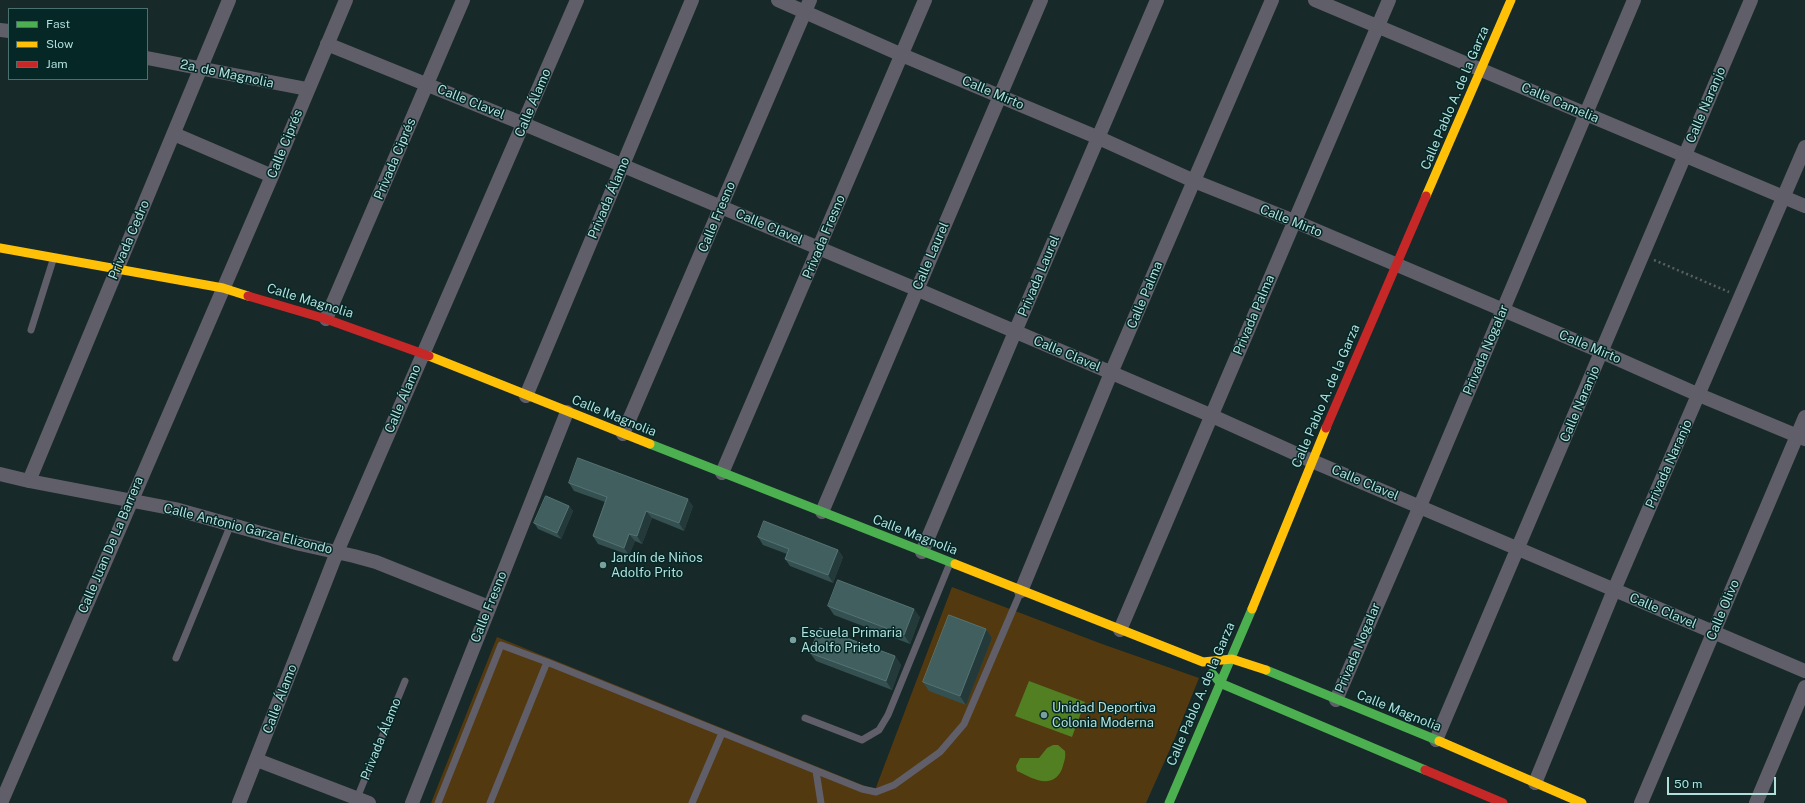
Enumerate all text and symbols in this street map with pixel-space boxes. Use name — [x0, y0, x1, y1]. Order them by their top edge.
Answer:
legend — [8, 8, 148, 80]
text: Fast — [46, 17, 70, 31]
street label: Calle Pablo A. de la Garza — [1418, 24, 1492, 172]
text: Slow — [46, 37, 73, 51]
street label: 2a. de Magnolia — [179, 56, 275, 92]
text: Jam — [46, 57, 68, 71]
street label: Calle Naranjo — [1683, 65, 1729, 145]
street label: Calle Álamo — [512, 66, 554, 140]
street label: Calle Mirto — [960, 73, 1026, 113]
street label: Calle Camelia — [1519, 80, 1601, 126]
street label: Calle Clavel — [435, 81, 507, 123]
street label: Calle Ciprés — [264, 107, 306, 181]
street label: Privada Ciprés — [371, 116, 419, 202]
street label: Privada Álamo — [585, 155, 633, 241]
street label: Calle Fresno — [695, 179, 739, 255]
street label: Privada Fresno — [799, 193, 849, 281]
street label: Privada Cedro — [105, 198, 153, 282]
street label: Calle Mirto — [1258, 201, 1324, 241]
street label: Calle Clavel — [733, 206, 805, 248]
street label: Calle Laurel — [910, 220, 952, 292]
street label: Privada Laurel — [1015, 233, 1063, 319]
street label: Calle Palma — [1124, 259, 1166, 331]
street label: Privada Palma — [1230, 272, 1278, 358]
street label: Calle Magnolia — [265, 280, 355, 322]
street label: Privada Nogalar — [1460, 303, 1512, 397]
street label: Calle Pablo A. de la Garza — [1289, 322, 1363, 470]
street label: Calle Mirto — [1557, 327, 1623, 367]
street label: Calle Clavel — [1031, 333, 1103, 375]
street label: Calle Álamo — [382, 362, 424, 436]
street label: Calle Naranjo — [1557, 364, 1603, 444]
street label: Calle Magnolia — [569, 392, 659, 440]
street label: Privada Naranjo — [1642, 417, 1696, 511]
street label: Calle Clavel — [1329, 462, 1401, 504]
street label: Calle Juan De La Barrera — [75, 474, 147, 616]
street label: Calle Antonio Garza Elizondo — [162, 500, 334, 558]
street label: Calle Magnolia — [870, 512, 960, 558]
place label: Jardín de Niños Adolfo Prito — [611, 550, 703, 581]
marker: Jardín de Niños Adolfo Prito — [598, 560, 608, 570]
street label: Calle Fresno — [468, 569, 510, 645]
street label: Calle Olivo — [1703, 577, 1743, 643]
street label: Calle Clavel — [1627, 590, 1699, 632]
street label: Privada Nogalar — [1332, 601, 1384, 695]
street label: Calle Pablo A. de la Garza — [1164, 620, 1238, 768]
place label: Escuela Primaria Adolfo Prieto — [801, 625, 902, 656]
marker: Escuela Primaria Adolfo Prieto — [788, 635, 798, 645]
street label: Calle Álamo — [260, 662, 300, 736]
street label: Calle Magnolia — [1354, 687, 1444, 735]
street label: Privada Álamo — [357, 696, 405, 782]
place label: Unidad Deportiva Colonia Moderna — [1052, 700, 1156, 731]
marker: Unidad Deportiva Colonia Moderna — [1039, 710, 1049, 720]
scale bar — [1669, 769, 1778, 795]
text: 50 m — [1674, 777, 1702, 791]

